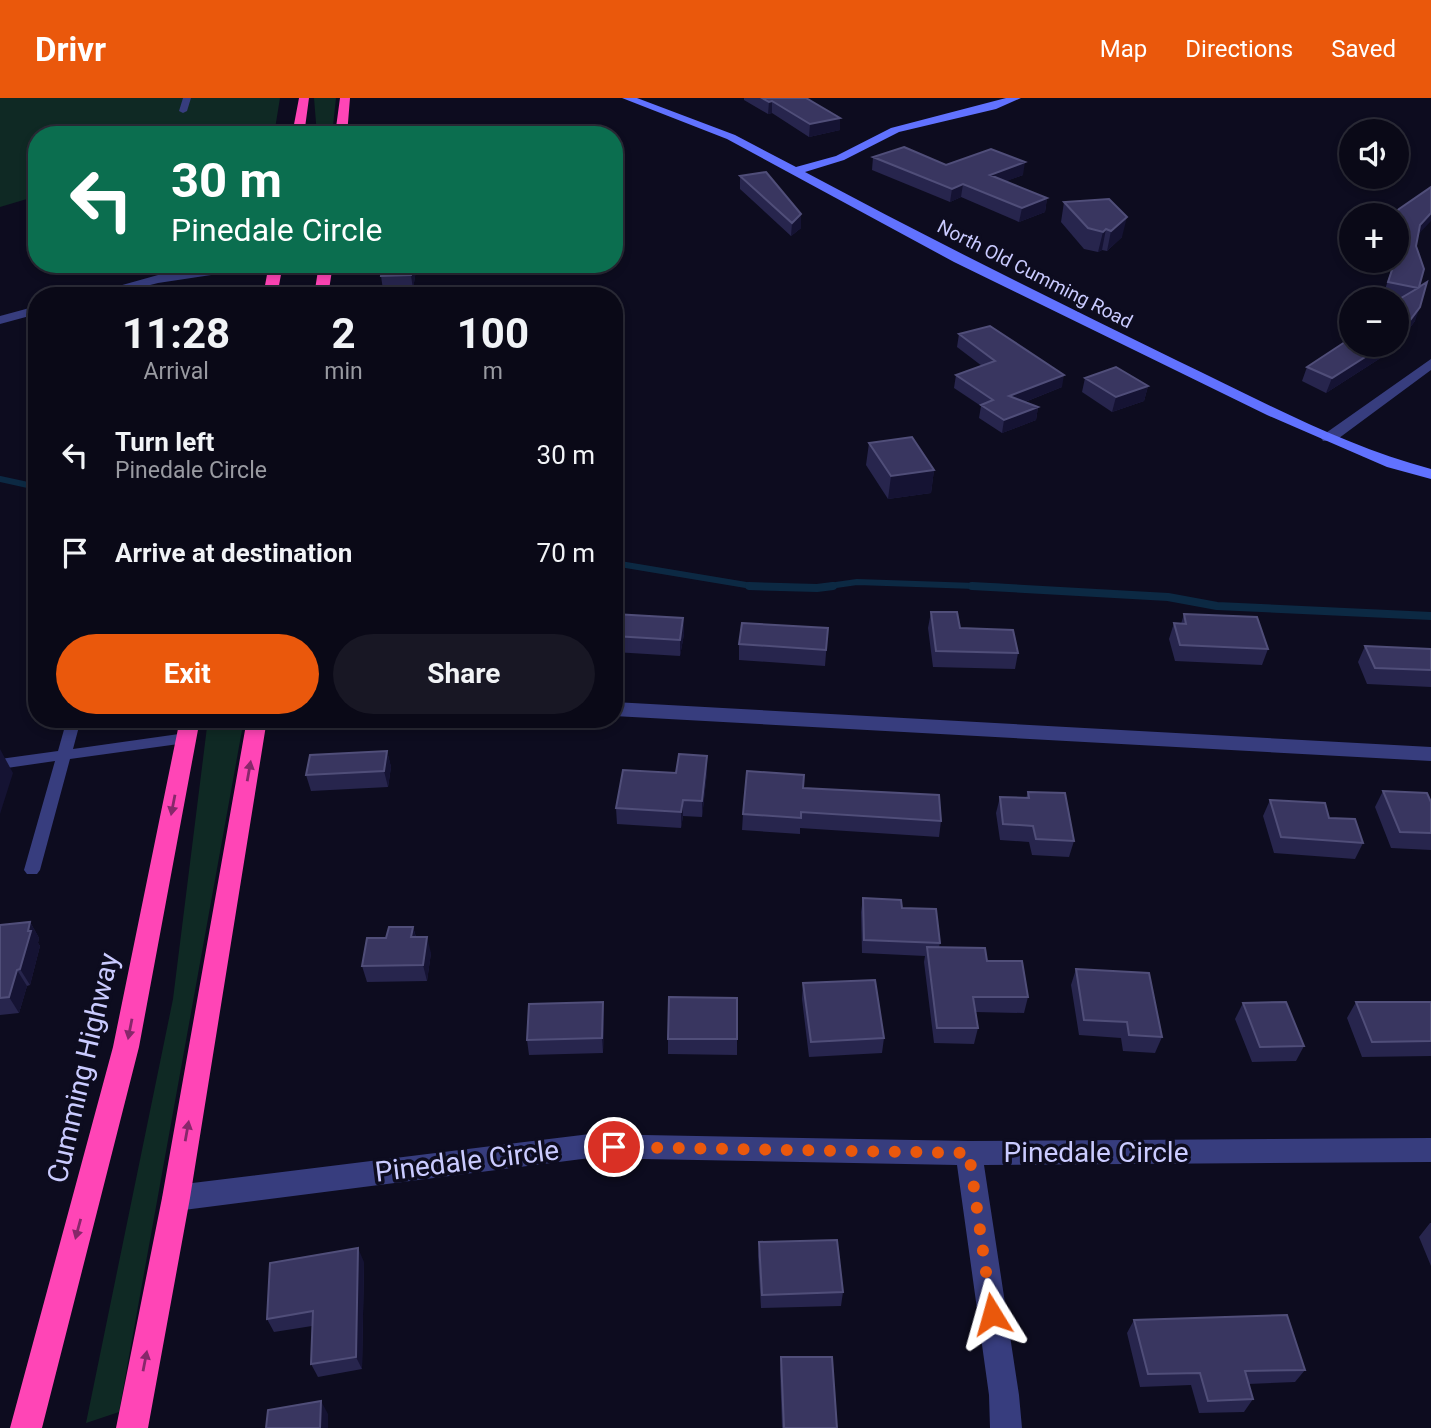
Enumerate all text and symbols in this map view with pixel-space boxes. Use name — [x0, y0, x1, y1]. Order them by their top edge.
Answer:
text: Drivr — [35, 30, 106, 69]
text: Map — [1100, 35, 1147, 63]
text: Directions — [1185, 35, 1293, 63]
text: Saved — [1331, 35, 1396, 63]
map controls — [1339, 119, 1409, 357]
button: sound — [1339, 119, 1409, 189]
text: 30 m — [171, 152, 282, 209]
icon: left — [56, 154, 147, 245]
button: + — [1339, 203, 1409, 273]
text: Pinedale Circle — [171, 211, 382, 249]
street label: North Old Cumming Road — [934, 215, 1136, 333]
button: − — [1339, 287, 1409, 357]
text: 11:28 — [122, 309, 230, 358]
text: 2 — [331, 309, 356, 358]
text: 100 — [457, 309, 529, 358]
text: Arrival — [143, 358, 209, 385]
text: min — [324, 358, 363, 385]
text: m — [483, 358, 503, 385]
text: Turn left — [115, 427, 214, 457]
icon: left — [56, 436, 94, 474]
text: 30 m — [537, 440, 595, 470]
text: Pinedale Circle — [115, 457, 267, 484]
icon: arrive — [56, 534, 94, 572]
text: Arrive at destination — [115, 538, 352, 568]
text: 70 m — [537, 538, 595, 568]
button: Exit — [56, 634, 319, 714]
button: Share — [333, 634, 595, 714]
one-way arrow — [243, 760, 254, 782]
one-way arrow — [168, 794, 179, 816]
street label: Cumming Highway — [40, 950, 126, 1186]
one-way arrow — [124, 1018, 135, 1040]
pin — [584, 1117, 644, 1177]
one-way arrow — [182, 1120, 193, 1142]
icon: arrive — [595, 1128, 633, 1166]
street label: Pinedale Circle — [373, 1133, 561, 1189]
street label: Pinedale Circle — [1004, 1136, 1188, 1169]
one-way arrow — [72, 1218, 83, 1240]
position arrow — [955, 1277, 1029, 1351]
one-way arrow — [139, 1350, 150, 1372]

